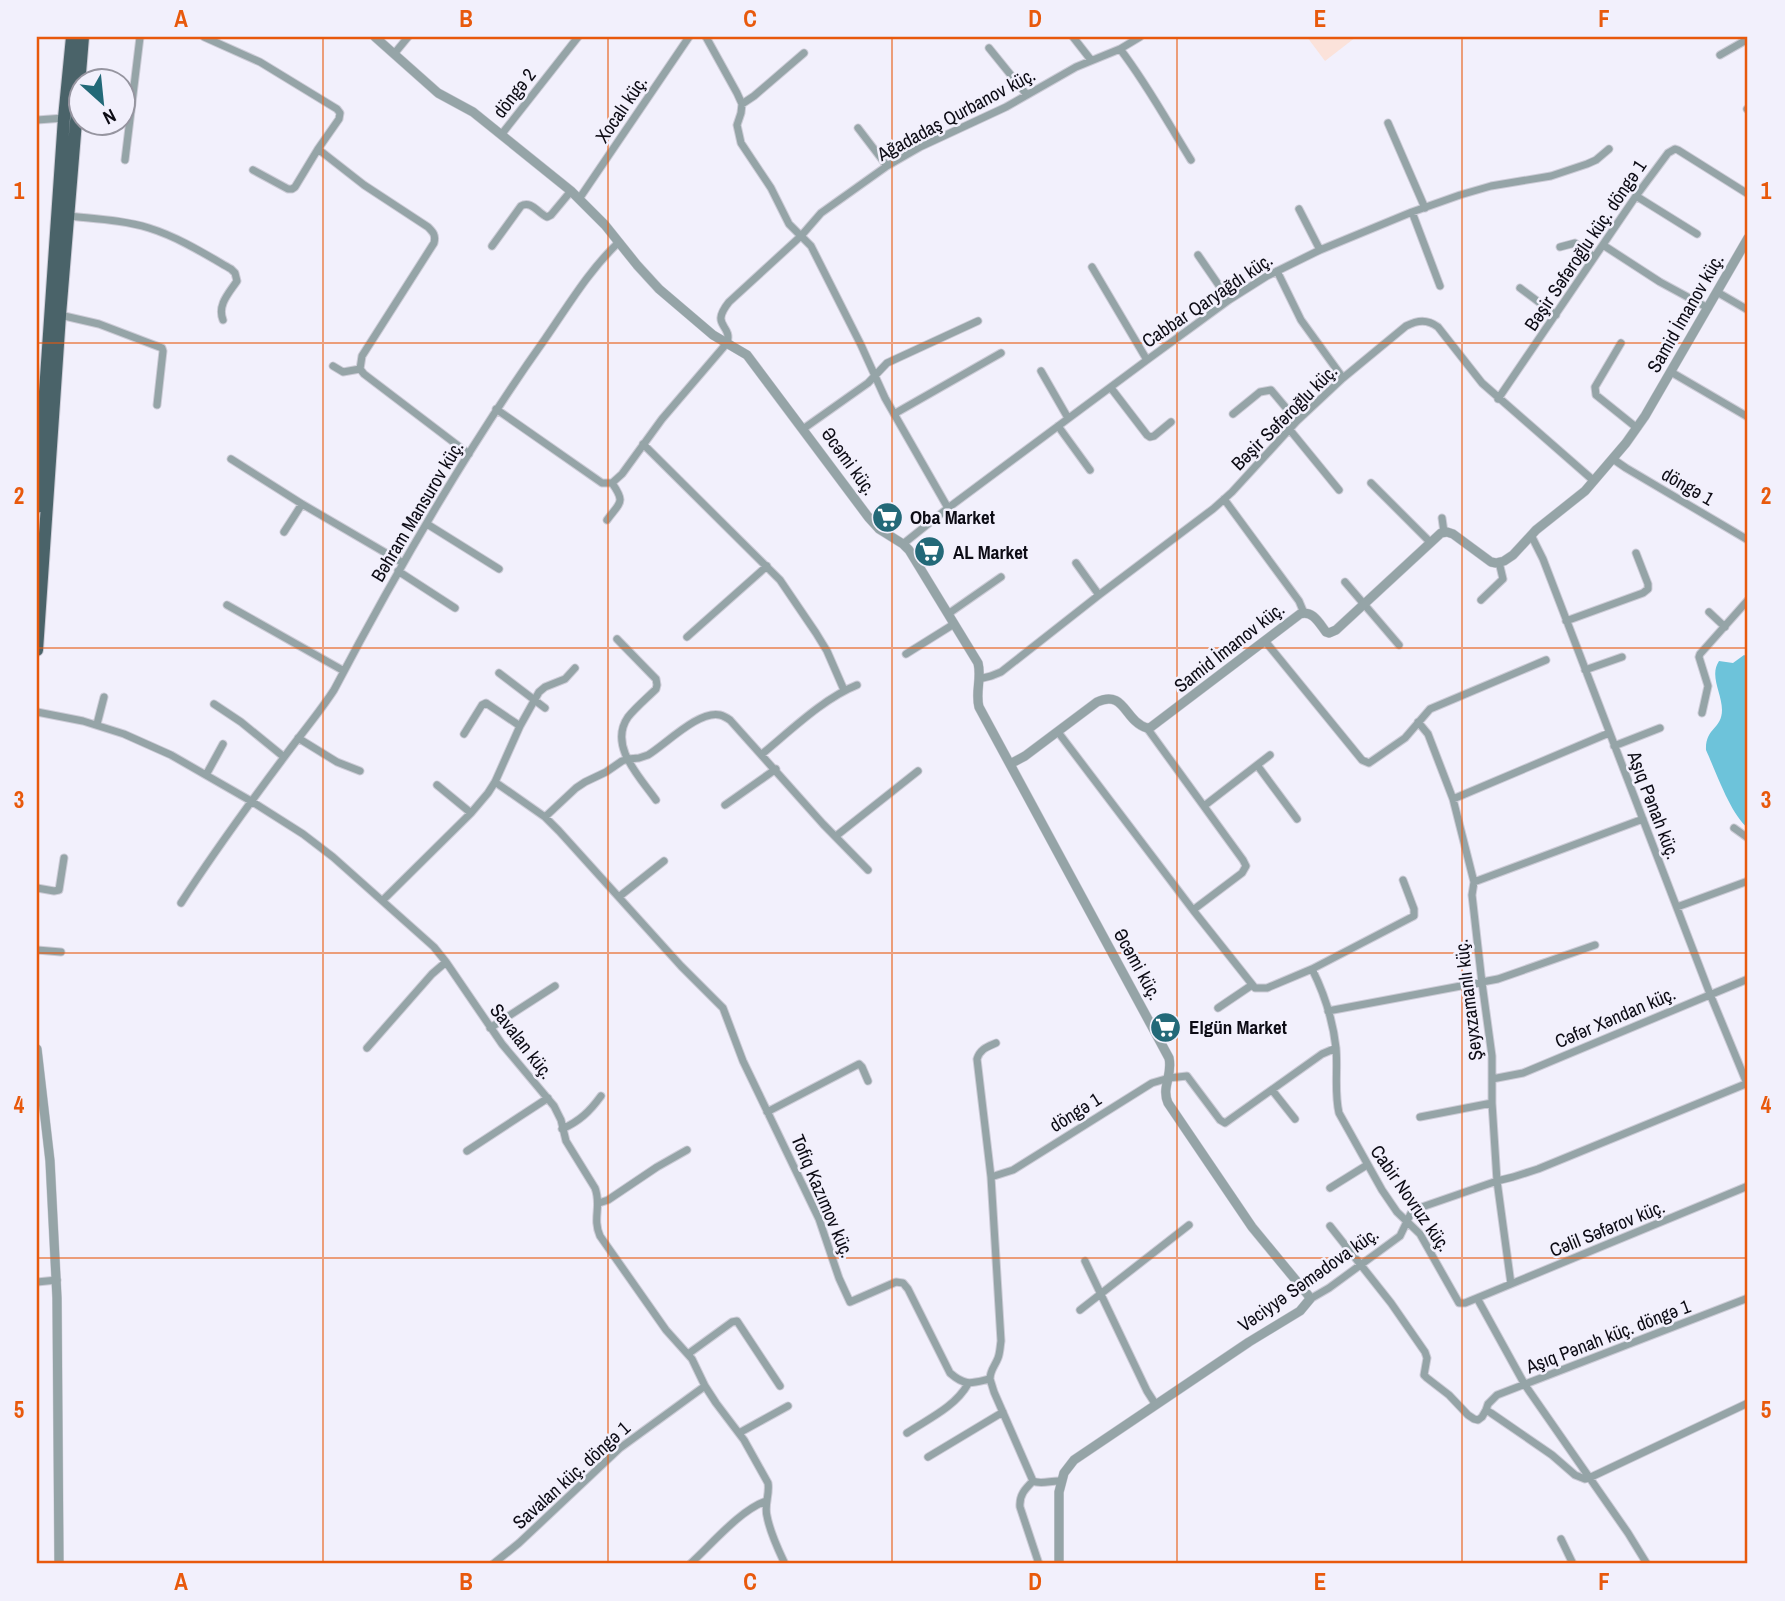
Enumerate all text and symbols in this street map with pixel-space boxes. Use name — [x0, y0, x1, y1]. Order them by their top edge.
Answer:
text: A — [174, 3, 188, 34]
text: B — [459, 3, 473, 34]
text: C — [743, 3, 757, 34]
text: D — [1028, 3, 1042, 34]
text: E — [1314, 3, 1326, 34]
text: F — [1598, 3, 1610, 34]
street label: Ağadadaş Qurbanov küç. — [871, 61, 1040, 167]
street label: döngə 2 — [486, 63, 542, 123]
north arrow — [66, 66, 136, 136]
street label: Xocalı küç. — [589, 70, 653, 148]
text: N — [99, 103, 121, 131]
street label: Bəşir Səfəroğlu küç. döngə 1 — [1518, 154, 1652, 336]
text: 1 — [14, 175, 25, 206]
text: 1 — [1761, 175, 1772, 206]
street label: Cabbar Qaryağdı küç. — [1137, 247, 1277, 353]
street label: Samid İmanov küç. — [1640, 249, 1730, 377]
street label: Bəşir Səfəroğlu küç. — [1225, 358, 1343, 476]
street label: Əcəmi küç. — [816, 422, 882, 500]
street label: Bəhram Mansurov küç. — [365, 436, 469, 586]
street label: döngə 1 — [1657, 461, 1719, 512]
text: 2 — [14, 480, 24, 511]
text: 2 — [1761, 480, 1771, 511]
supermarket icon: Oba Market — [870, 500, 904, 534]
place label: Oba Market — [910, 504, 995, 530]
supermarket icon: AL Market — [913, 535, 947, 569]
place label: AL Market — [953, 539, 1028, 565]
street label: Samid İmanov küç. — [1168, 596, 1290, 698]
street label: Aşıq Pənah küç. — [1621, 746, 1686, 863]
text: 3 — [14, 784, 24, 815]
text: 3 — [1761, 784, 1771, 815]
street label: Əcəmi küç. — [1108, 924, 1168, 1004]
street label: Şeyxzamanlı küç. — [1448, 938, 1488, 1062]
street label: Cəfər Xəndan küç. — [1551, 980, 1679, 1054]
street label: Savalan küç. — [484, 998, 560, 1084]
supermarket icon: Elgün Market — [1149, 1010, 1183, 1044]
place label: Elgün Market — [1189, 1014, 1287, 1040]
street label: döngə 1 — [1044, 1086, 1106, 1138]
text: 4 — [14, 1089, 25, 1120]
text: 4 — [1761, 1089, 1772, 1120]
street label: Tofiq Kazımov küç. — [785, 1130, 861, 1262]
street label: Cabir Novruz küç. — [1365, 1139, 1457, 1257]
street label: Cəlil Səfərov küç. — [1546, 1193, 1668, 1263]
street label: Vəciyyə Səmədova küç. — [1232, 1221, 1384, 1337]
street label: Aşıq Pənah küç. döngə 1 — [1521, 1293, 1694, 1380]
text: 5 — [14, 1394, 24, 1425]
text: 5 — [1761, 1394, 1771, 1425]
street label: Savalan küç. döngə 1 — [507, 1415, 636, 1535]
text: A — [174, 1566, 188, 1597]
text: B — [459, 1566, 473, 1597]
text: C — [743, 1566, 757, 1597]
text: D — [1028, 1566, 1042, 1597]
text: E — [1314, 1566, 1326, 1597]
text: F — [1598, 1566, 1610, 1597]

